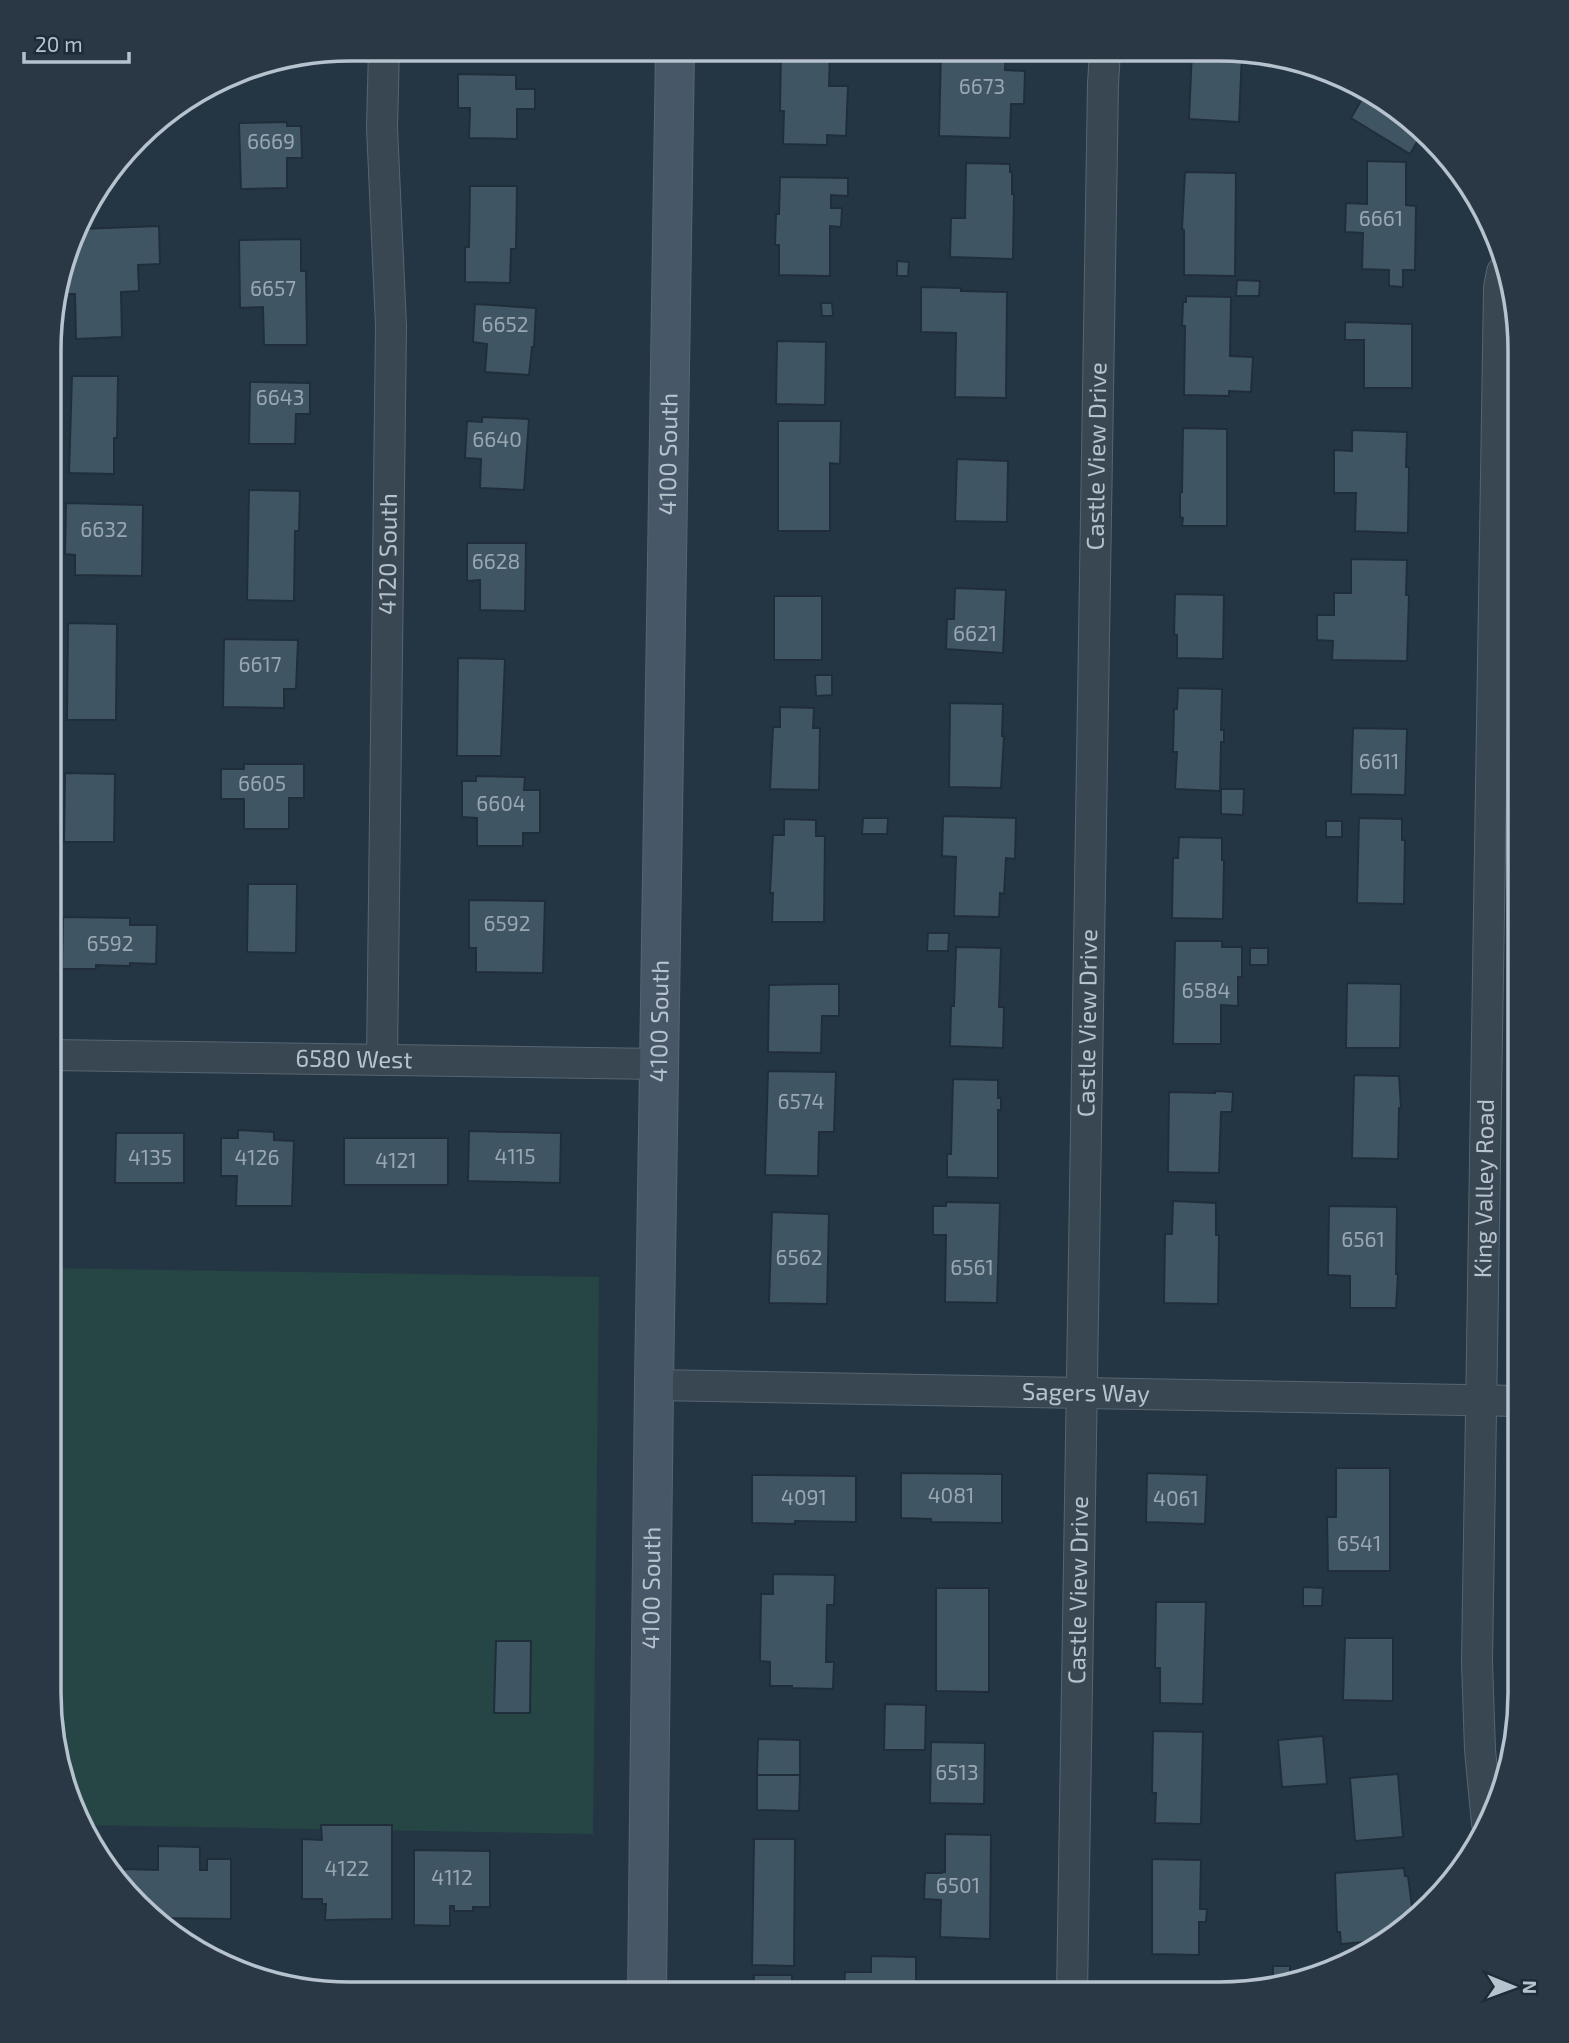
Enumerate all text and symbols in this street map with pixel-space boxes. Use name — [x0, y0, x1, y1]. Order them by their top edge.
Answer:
scale bar — [24, 21, 130, 65]
text: 20 m — [35, 31, 83, 56]
house number: 6673 — [959, 73, 1005, 98]
house number: 6669 — [247, 128, 295, 153]
house number: 6661 — [1359, 205, 1403, 230]
house number: 6657 — [250, 275, 296, 300]
house number: 6652 — [481, 311, 529, 336]
street label: Castle View Drive — [1079, 362, 1111, 550]
house number: 6643 — [256, 384, 304, 409]
street label: 4100 South — [652, 393, 683, 516]
house number: 6640 — [472, 426, 522, 451]
street label: 4120 South — [371, 493, 402, 615]
house number: 6632 — [80, 516, 128, 541]
house number: 6628 — [472, 548, 520, 573]
house number: 6621 — [953, 620, 997, 645]
house number: 6617 — [238, 651, 282, 676]
house number: 6611 — [1359, 748, 1399, 773]
house number: 6605 — [238, 770, 286, 795]
house number: 6604 — [476, 790, 526, 815]
house number: 6592 — [483, 910, 531, 935]
street label: Castle View Drive — [1070, 929, 1102, 1117]
house number: 6592 — [86, 930, 134, 955]
street label: 4100 South — [643, 960, 674, 1083]
house number: 6584 — [1182, 977, 1230, 1002]
street label: 6580 West — [295, 1043, 413, 1073]
house number: 6574 — [778, 1088, 824, 1113]
street label: King Valley Road — [1467, 1099, 1499, 1278]
house number: 4115 — [495, 1143, 535, 1168]
house number: 4135 — [128, 1144, 172, 1169]
house number: 4126 — [234, 1144, 280, 1169]
house number: 4121 — [375, 1147, 417, 1172]
house number: 6561 — [1341, 1226, 1385, 1251]
house number: 6562 — [775, 1244, 823, 1269]
house number: 6561 — [950, 1254, 994, 1279]
street label: Sagers Way — [1022, 1376, 1151, 1407]
house number: 4081 — [928, 1482, 974, 1507]
house number: 4091 — [781, 1484, 827, 1509]
house number: 4061 — [1153, 1485, 1199, 1510]
street label: Castle View Drive — [1061, 1496, 1093, 1684]
street label: 4100 South — [635, 1527, 665, 1649]
house number: 6541 — [1337, 1530, 1381, 1555]
house number: 6513 — [935, 1759, 979, 1784]
house number: 4122 — [325, 1855, 369, 1880]
house number: 4112 — [431, 1864, 473, 1889]
house number: 6501 — [936, 1872, 980, 1897]
north arrow — [1478, 1952, 1548, 2022]
text: N — [1519, 1980, 1542, 1994]

